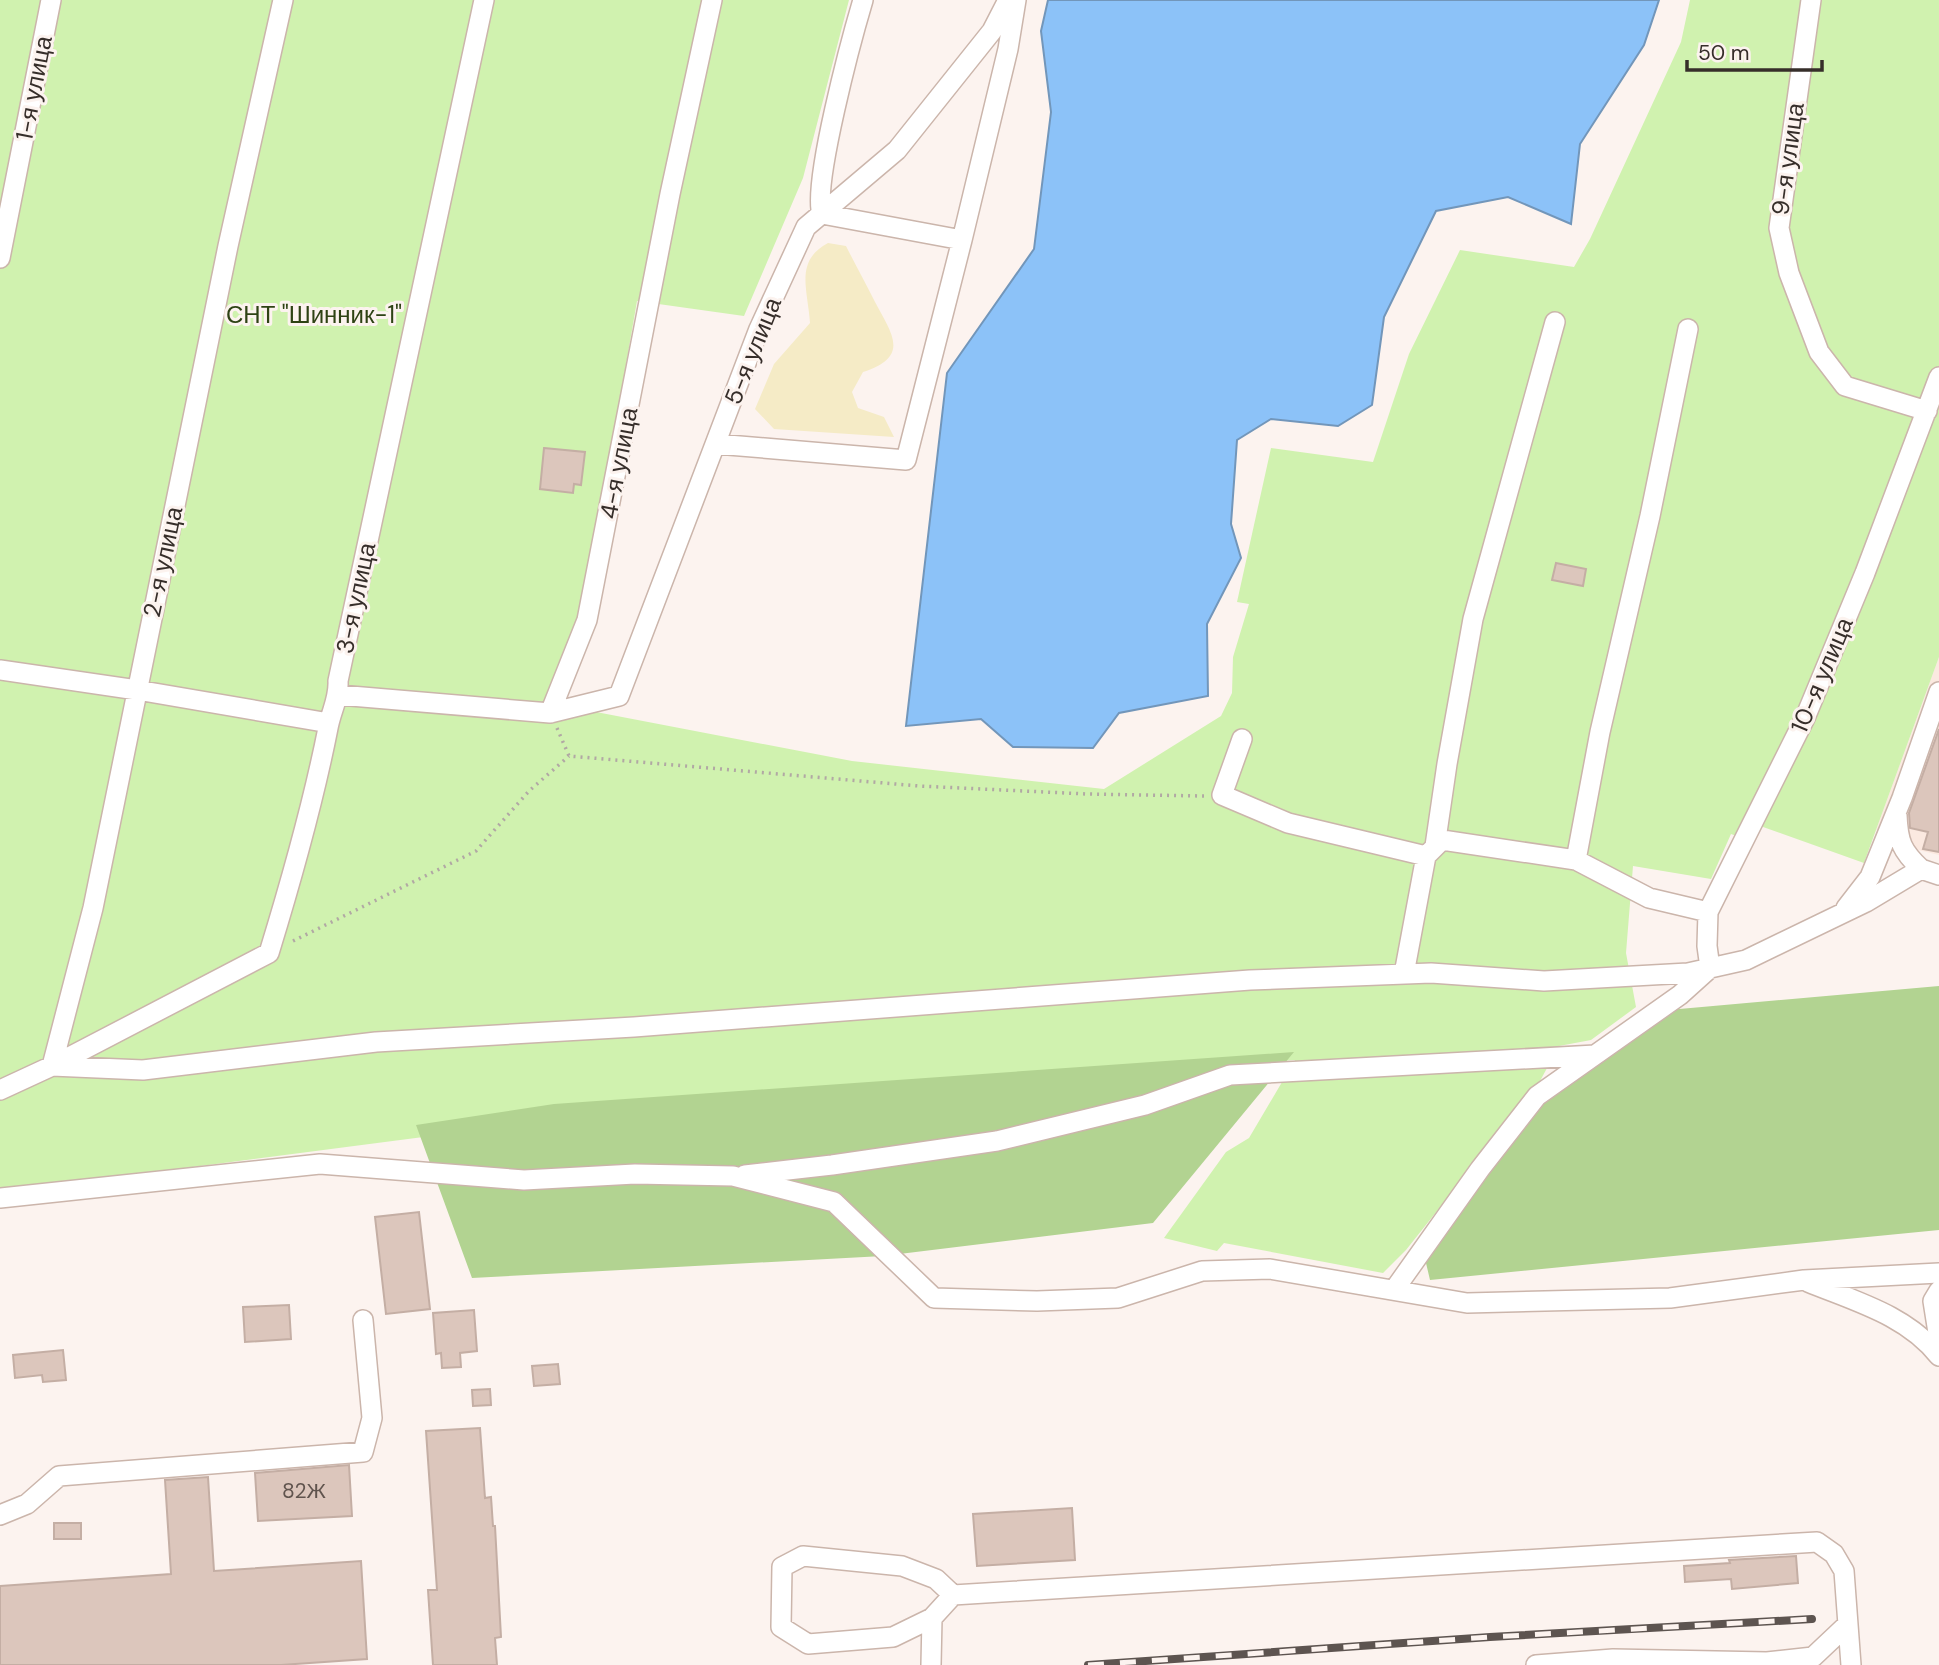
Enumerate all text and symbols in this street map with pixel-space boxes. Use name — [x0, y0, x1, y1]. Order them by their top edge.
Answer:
scale bar — [1687, 28, 1822, 72]
street label: 1-я улица — [8, 32, 59, 143]
text: 50 m — [1698, 39, 1749, 67]
street label: 9-я улица — [1764, 100, 1811, 217]
street label: 5-я улица — [717, 292, 788, 409]
park label: СНТ "Шинник-1" — [226, 299, 402, 330]
street label: 4-я улица — [593, 404, 645, 521]
street label: 2-я улица — [136, 503, 189, 620]
street label: 3-я улица — [329, 539, 383, 656]
street label: 10-я улица — [1783, 612, 1860, 737]
house number: 82Ж — [282, 1477, 327, 1505]

